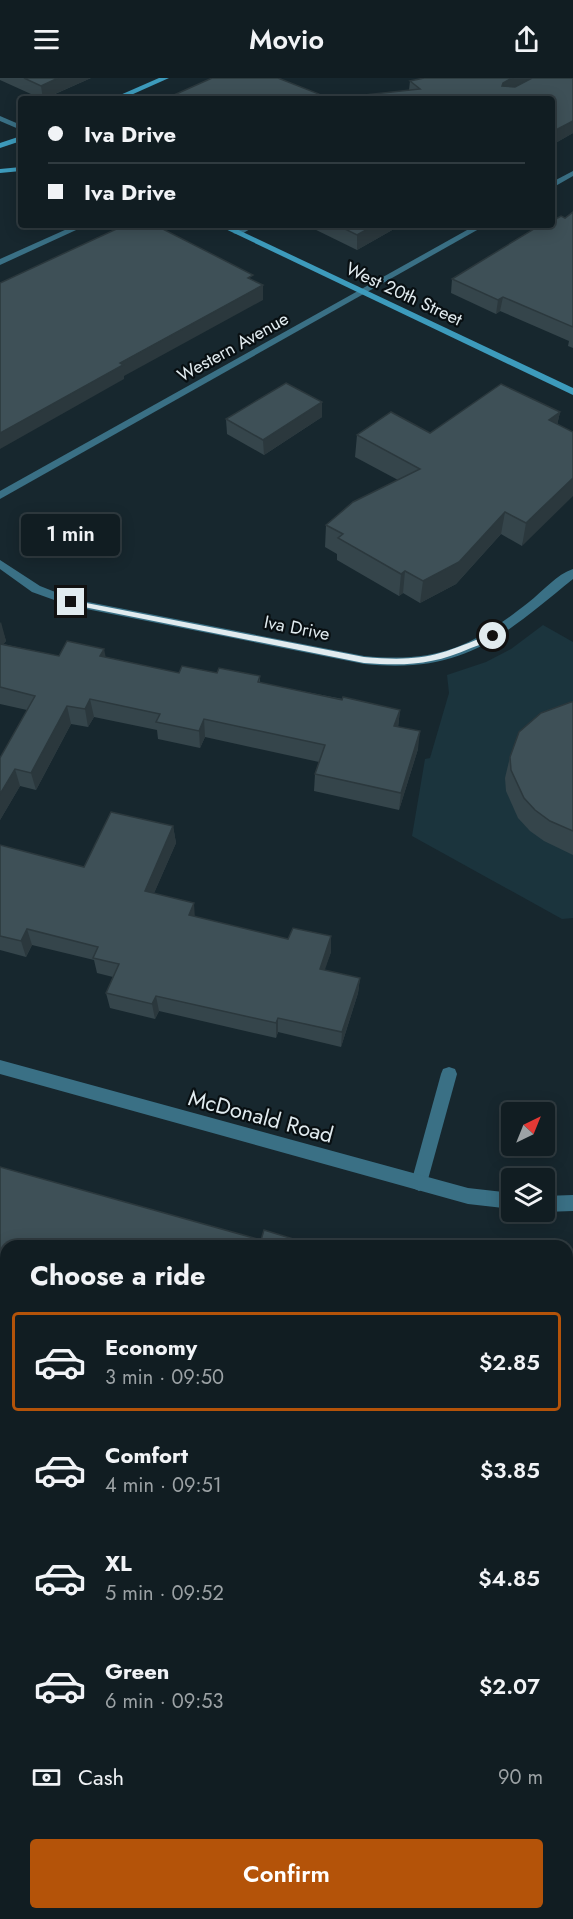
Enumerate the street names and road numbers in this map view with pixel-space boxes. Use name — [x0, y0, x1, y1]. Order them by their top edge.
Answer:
street label: West 20th Street — [342, 256, 467, 333]
street label: Western Avenue — [173, 306, 293, 388]
street label: Iva Drive — [262, 609, 332, 647]
street label: McDonald Road — [185, 1081, 337, 1151]

